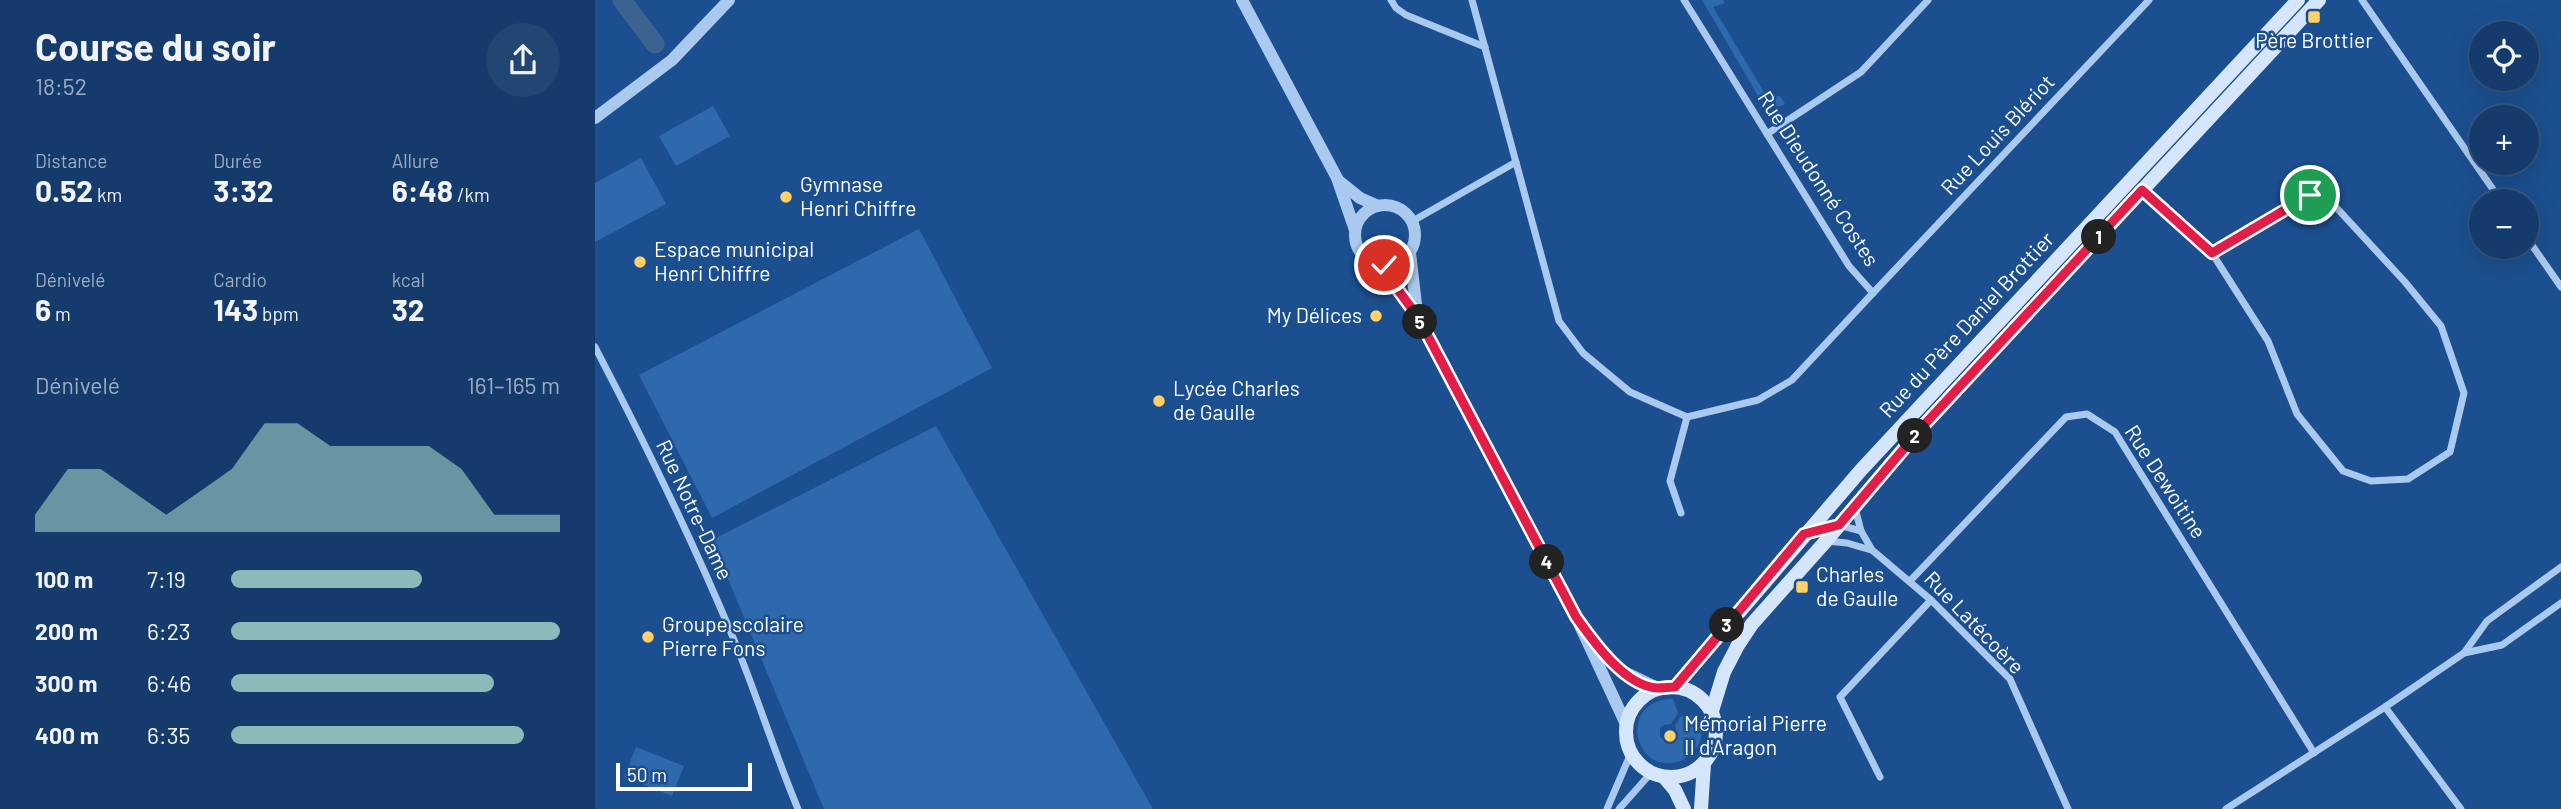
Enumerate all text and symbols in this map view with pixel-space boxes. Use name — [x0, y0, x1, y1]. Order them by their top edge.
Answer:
marker: Père Brottier — [2306, 9, 2322, 25]
map controls — [2469, 21, 2539, 259]
button: locate — [2469, 21, 2539, 91]
text: Course du soir — [35, 23, 276, 69]
button: share — [486, 23, 560, 97]
place label: Père Brottier — [2255, 27, 2373, 52]
street label: Rue Louis Blériot — [1935, 69, 2059, 199]
text: 18:52 — [35, 72, 87, 100]
street label: Rue Dieudonné Costes — [1753, 86, 1885, 270]
button: + — [2469, 105, 2539, 175]
text: Distance — [35, 149, 107, 172]
text: Durée — [213, 149, 262, 172]
text: Allure — [392, 149, 439, 172]
pin — [2280, 165, 2340, 225]
place label: Gymnase Henri Chiffre — [800, 171, 917, 220]
text: 0.52 — [35, 172, 93, 208]
text: 3:32 — [213, 172, 273, 208]
text: 6:48 — [392, 172, 453, 208]
icon: arrive — [2291, 176, 2329, 214]
text: km — [93, 183, 122, 206]
text: /km — [453, 183, 490, 206]
marker: Gymnase Henri Chiffre — [778, 189, 794, 205]
button: − — [2469, 189, 2539, 259]
pin: 1 — [2081, 219, 2117, 254]
text: 1 — [2095, 225, 2102, 248]
street label: Rue du Père Daniel Brottier — [1873, 226, 2059, 422]
pin — [1354, 235, 1414, 295]
place label: Espace municipal Henri Chiffre — [654, 236, 814, 285]
icon: check — [1365, 246, 1403, 284]
marker: Espace municipal Henri Chiffre — [632, 254, 648, 270]
text: Dénivelé — [35, 268, 105, 291]
text: Cardio — [213, 268, 267, 291]
text: kcal — [392, 268, 425, 291]
text: 6 — [35, 291, 51, 327]
text: 143 — [213, 291, 258, 327]
text: 32 — [392, 291, 425, 327]
text: m — [51, 302, 71, 325]
text: bpm — [258, 302, 299, 325]
place label: My Délices — [1267, 302, 1362, 327]
pin: 5 — [1403, 304, 1437, 340]
marker: My Délices — [1368, 308, 1384, 324]
text: 5 — [1414, 310, 1425, 333]
text: Dénivelé — [35, 371, 120, 399]
text: 161–165 m — [467, 371, 560, 399]
place label: Lycée Charles de Gaulle — [1173, 375, 1300, 424]
marker: Lycée Charles de Gaulle — [1151, 393, 1167, 409]
pin: 2 — [1897, 418, 1933, 453]
street label: Rue Dewoitine — [2120, 420, 2212, 543]
text: 2 — [1909, 424, 1920, 447]
street label: Rue Notre-Dame — [652, 435, 739, 583]
pin: 4 — [1529, 544, 1565, 580]
text: 4 — [1541, 550, 1552, 573]
place label: Charles de Gaulle — [1816, 561, 1898, 610]
text: 100 m — [35, 565, 93, 593]
text: 7:19 — [147, 565, 186, 593]
street label: Rue Latécoère — [1920, 566, 2030, 678]
marker: Charles de Gaulle — [1794, 579, 1810, 595]
pin: 3 — [1709, 608, 1745, 642]
place label: Groupe scolaire Pierre Fons — [662, 611, 804, 660]
text: 3 — [1721, 613, 1732, 636]
text: 200 m — [35, 617, 98, 645]
text: 6:23 — [147, 617, 191, 645]
marker: Groupe scolaire Pierre Fons — [640, 629, 656, 645]
text: 300 m — [35, 669, 97, 697]
text: 6:46 — [147, 669, 191, 697]
place label: Mémorial Pierre II d'Aragon — [1684, 710, 1827, 759]
text: 400 m — [35, 721, 99, 749]
text: 6:35 — [147, 721, 190, 749]
marker: Mémorial Pierre II d'Aragon — [1662, 728, 1678, 744]
scale bar — [616, 760, 753, 792]
text: 50 m — [627, 763, 667, 786]

